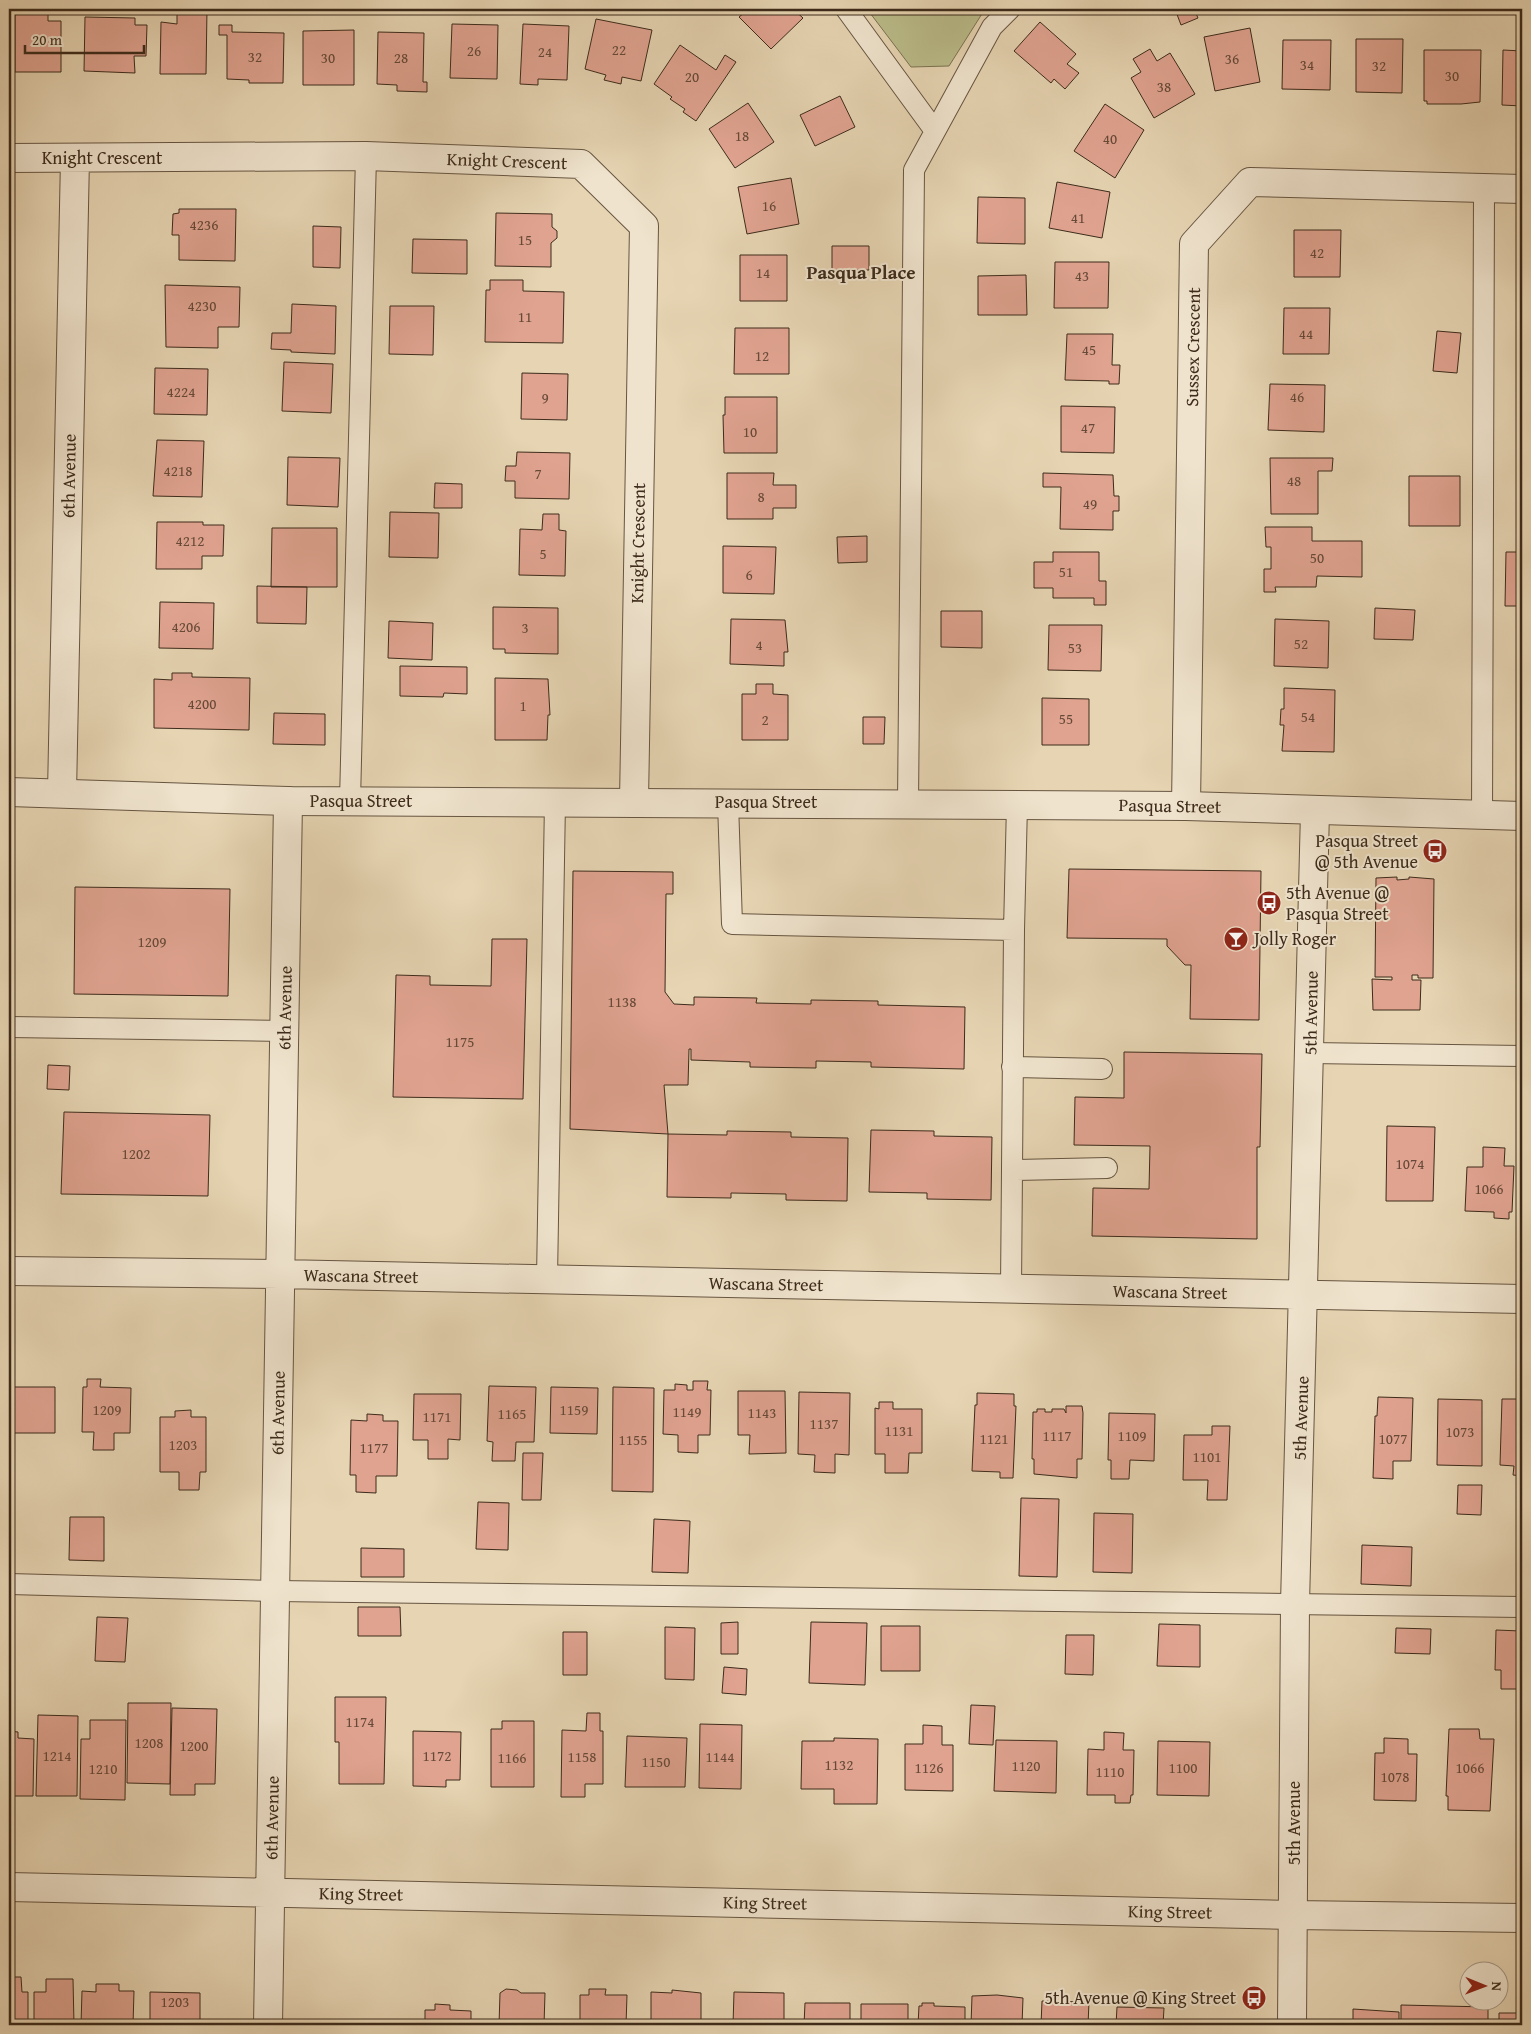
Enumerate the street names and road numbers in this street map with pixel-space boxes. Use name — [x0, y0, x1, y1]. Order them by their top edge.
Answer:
street label: Knight Crescent — [42, 144, 163, 171]
street label: Knight Crescent — [446, 145, 568, 176]
street label: Sussex Crescent — [1178, 286, 1207, 407]
street label: 6th Avenue — [54, 434, 83, 518]
street label: Knight Crescent — [623, 482, 652, 604]
street label: Pasqua Street — [310, 787, 413, 814]
street label: Pasqua Street — [715, 788, 818, 815]
street label: Pasqua Street — [1118, 791, 1222, 820]
street label: 6th Avenue — [270, 966, 299, 1050]
street label: 5th Avenue — [1296, 971, 1325, 1055]
street label: Wascana Street — [303, 1261, 419, 1290]
street label: Wascana Street — [708, 1269, 824, 1298]
street label: Wascana Street — [1112, 1277, 1228, 1306]
street label: 6th Avenue — [263, 1371, 292, 1455]
street label: 5th Avenue — [1286, 1375, 1315, 1461]
street label: 6th Avenue — [257, 1776, 286, 1860]
street label: 5th Avenue — [1280, 1781, 1307, 1865]
street label: King Street — [319, 1879, 404, 1908]
street label: King Street — [723, 1888, 808, 1917]
street label: King Street — [1128, 1897, 1213, 1926]

